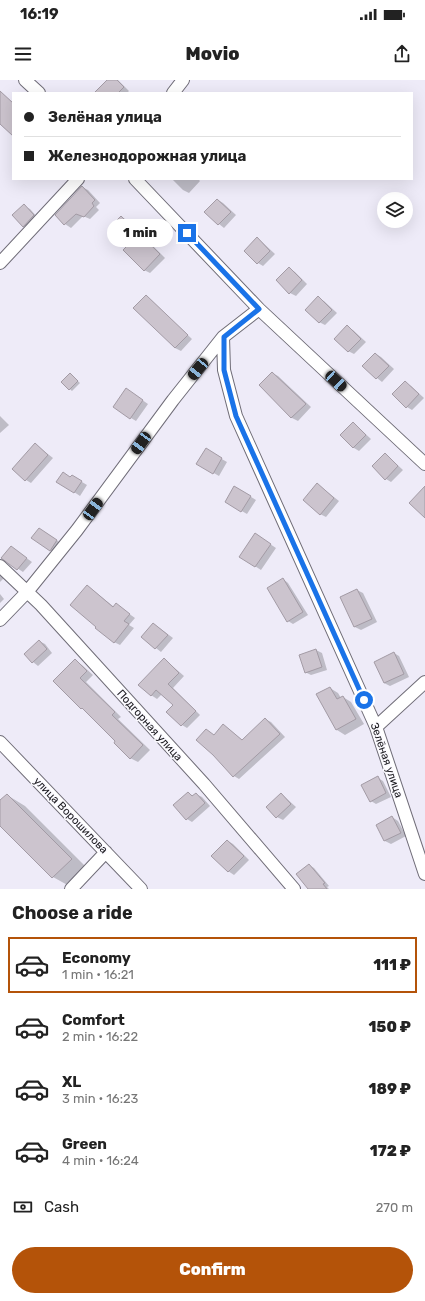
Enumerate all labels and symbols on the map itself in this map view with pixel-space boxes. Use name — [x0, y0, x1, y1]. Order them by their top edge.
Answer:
callout: 1 min — [107, 219, 173, 247]
route end — [178, 224, 196, 242]
car — [186, 356, 210, 382]
car — [323, 368, 349, 394]
car — [129, 430, 153, 456]
car — [81, 496, 105, 522]
street label: Подгорная улица — [114, 687, 185, 764]
route start — [355, 691, 373, 709]
street label: Зелёная улица — [368, 721, 405, 799]
street label: улица Ворошилова — [31, 774, 110, 856]

